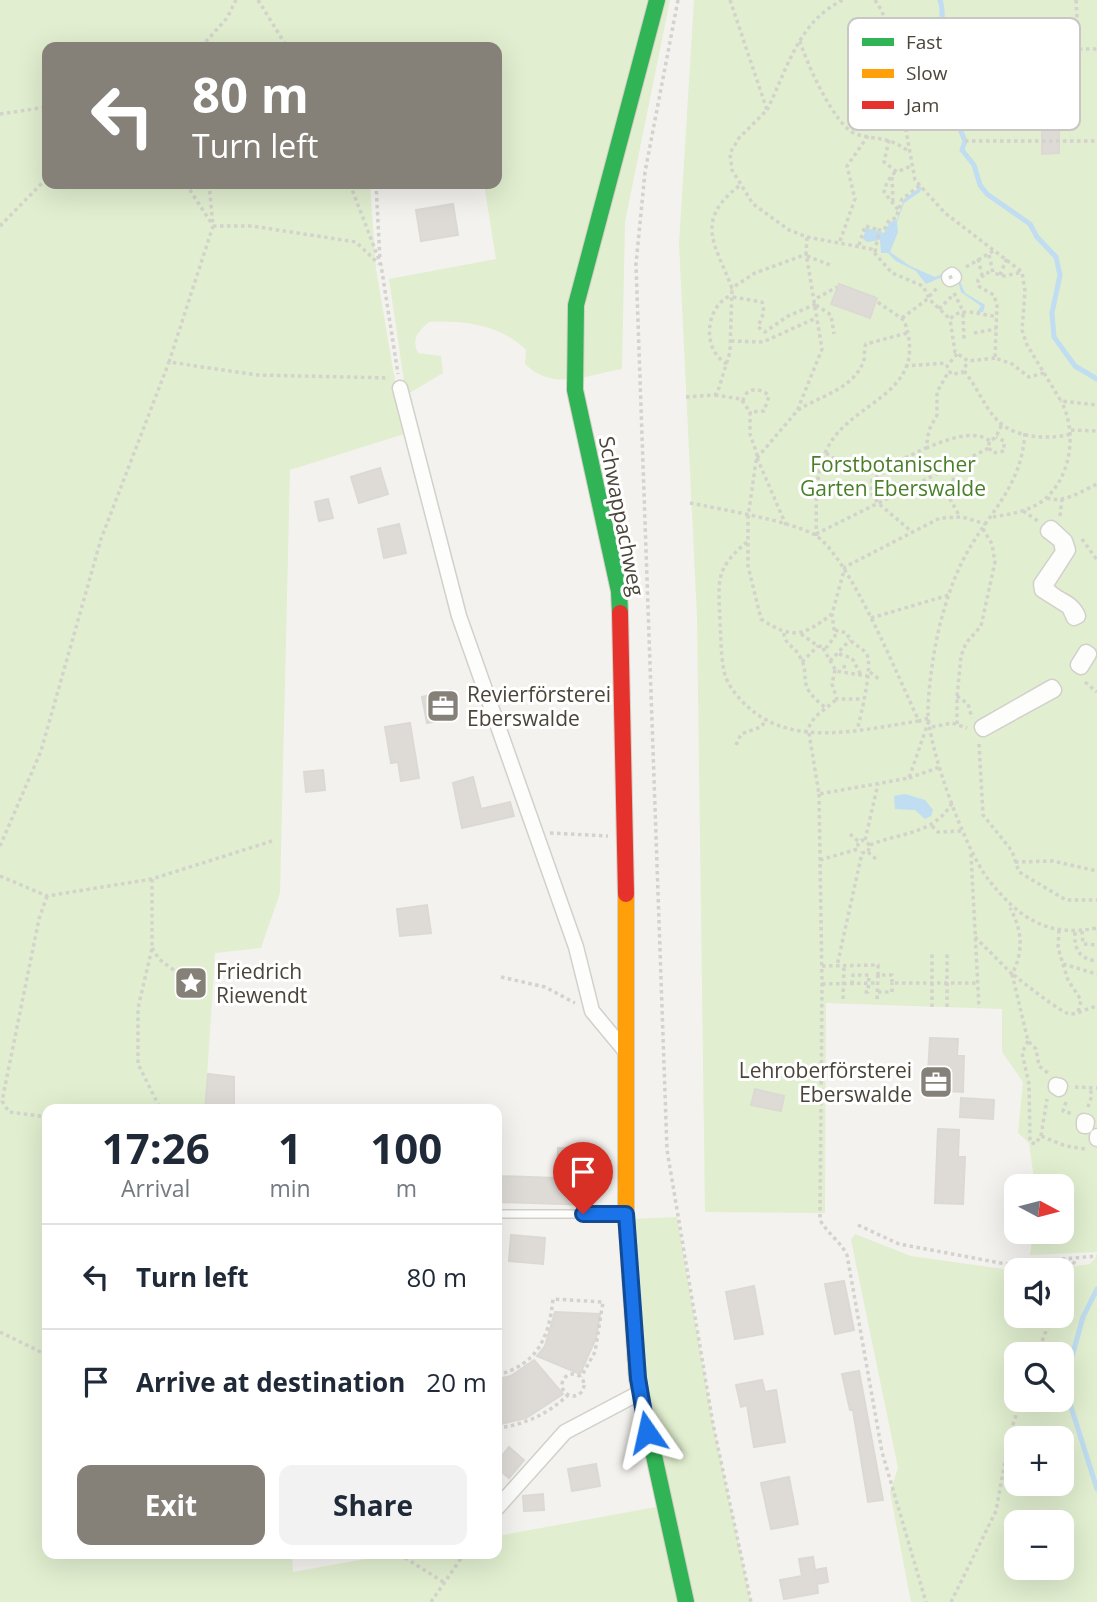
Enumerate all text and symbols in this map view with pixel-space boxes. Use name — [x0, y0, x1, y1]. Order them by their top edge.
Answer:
legend — [848, 18, 1080, 130]
text: Fast — [906, 29, 942, 55]
text: Slow — [906, 60, 948, 86]
text: 80 m — [192, 61, 309, 127]
icon: left — [77, 70, 168, 161]
text: Jam — [904, 92, 939, 118]
text: Turn left — [192, 124, 318, 167]
street label: Schwappachweg — [593, 434, 651, 598]
park label: Forstbotanischer Garten Eberswalde — [800, 450, 986, 502]
place label: Revierförsterei Eberswalde — [467, 680, 611, 732]
office icon: Revierförsterei Eberswalde — [424, 687, 462, 725]
place label: Friedrich Riewendt — [216, 957, 307, 1009]
place icon: Friedrich Riewendt — [172, 964, 210, 1002]
place label: Lehroberförsterei Eberswalde — [739, 1056, 912, 1108]
office icon: Lehroberförsterei Eberswalde — [917, 1063, 955, 1101]
text: 17:26 — [102, 1119, 210, 1176]
text: 1 — [278, 1119, 302, 1176]
text: 100 — [370, 1119, 442, 1176]
pin — [553, 1142, 613, 1214]
icon: arrive — [564, 1153, 602, 1191]
text: Arrival — [121, 1172, 190, 1204]
text: min — [269, 1172, 311, 1204]
text: m — [396, 1172, 417, 1204]
north arrow — [1004, 1174, 1074, 1244]
map controls — [1004, 1174, 1074, 1580]
icon: left — [77, 1258, 115, 1296]
button: sound — [1004, 1258, 1074, 1328]
text: Turn left — [136, 1259, 248, 1295]
text: 80 m — [406, 1259, 467, 1295]
button: search — [1004, 1342, 1074, 1412]
icon: arrive — [77, 1363, 115, 1401]
text: Arrive at destination — [136, 1364, 405, 1400]
text: 20 m — [426, 1364, 487, 1400]
position arrow — [610, 1395, 684, 1469]
button: + — [1004, 1426, 1074, 1496]
button: Exit — [77, 1465, 265, 1545]
button: Share — [279, 1465, 467, 1545]
button: − — [1004, 1510, 1074, 1580]

